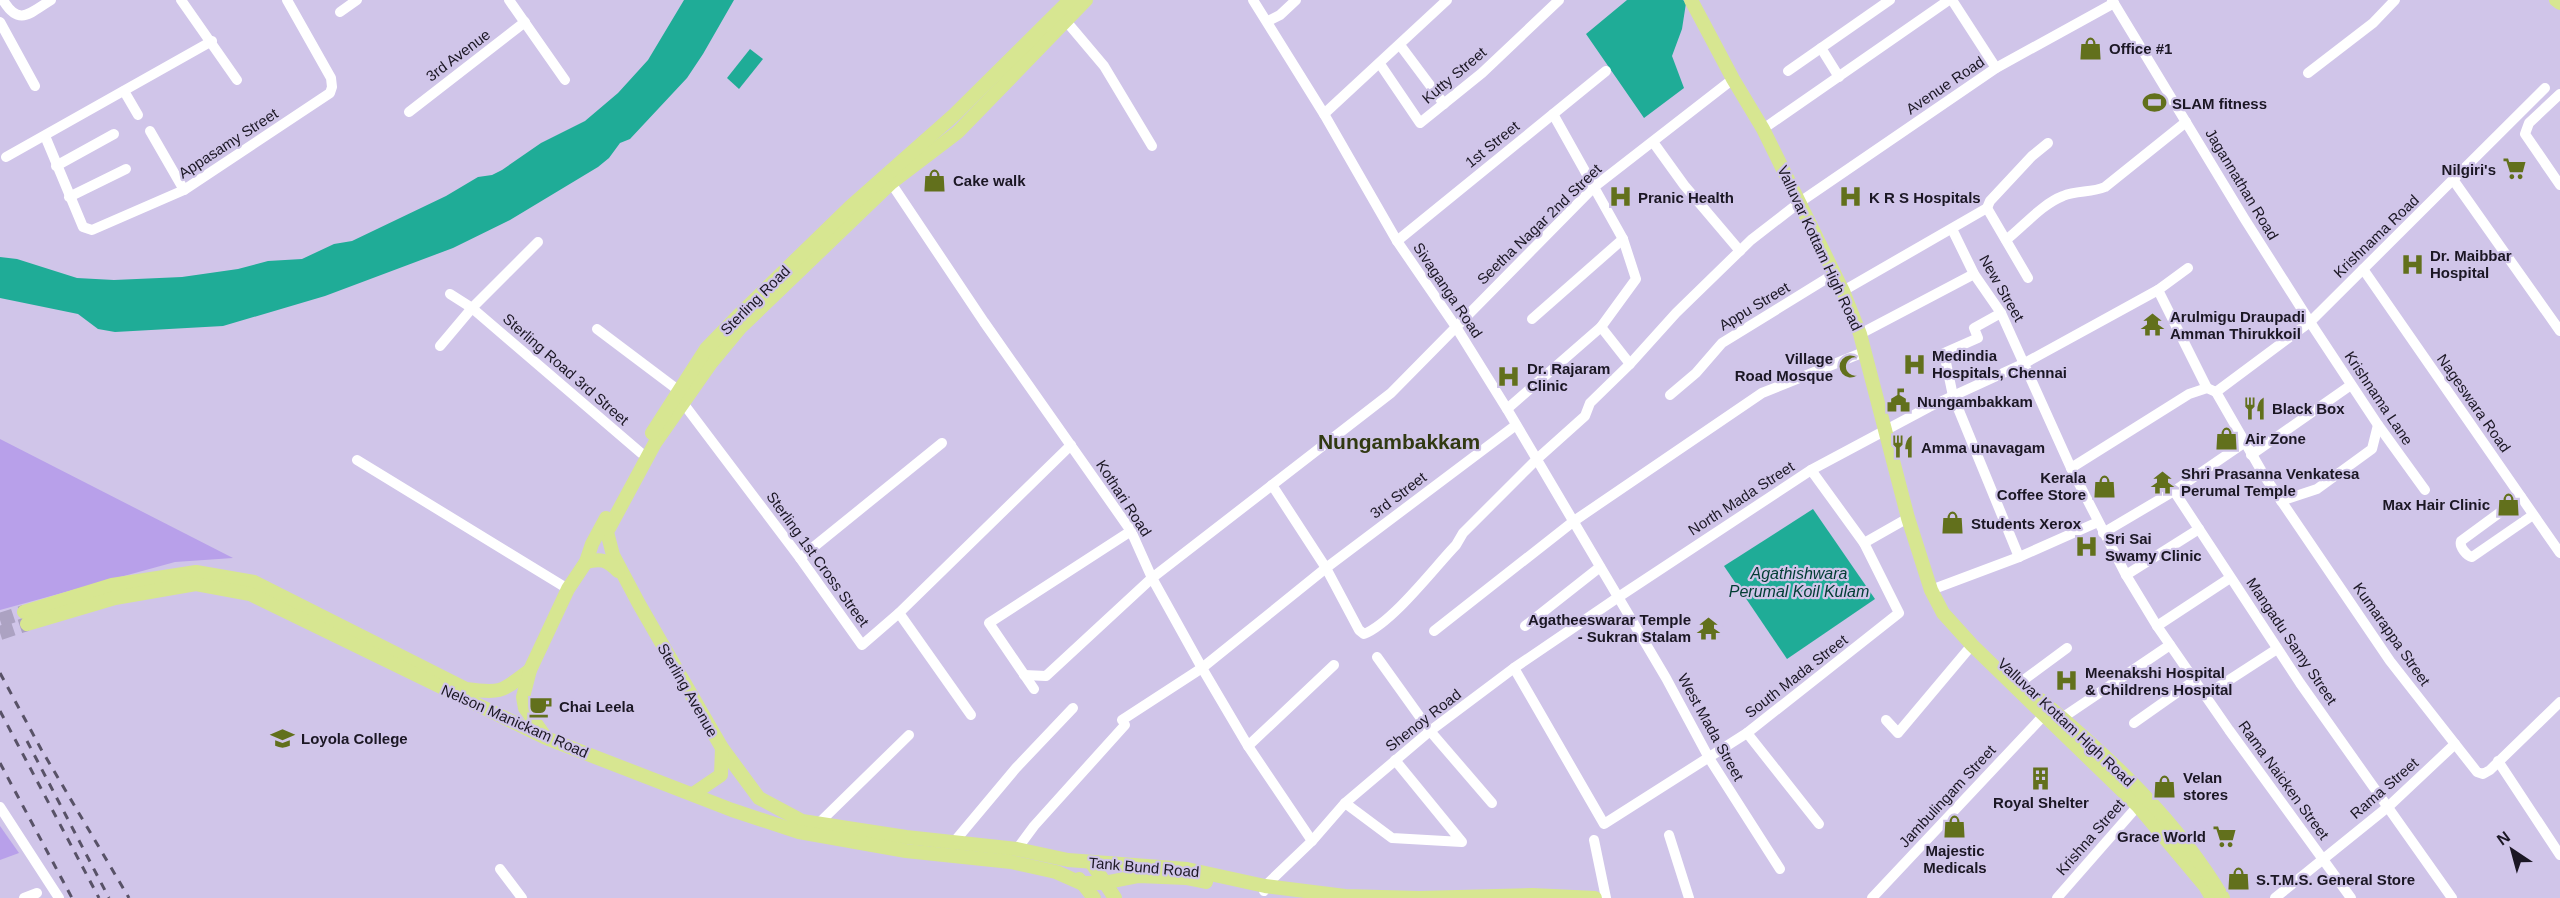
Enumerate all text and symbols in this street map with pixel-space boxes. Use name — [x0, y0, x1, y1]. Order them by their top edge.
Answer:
street label: 3rd Avenue — [423, 25, 493, 85]
shop icon: Office #1 — [2078, 35, 2104, 61]
place label: Office #1 — [2109, 40, 2172, 57]
street label: Kutty Street — [1419, 43, 1490, 107]
street label: Avenue Road — [1903, 53, 1987, 117]
sports icon: SLAM fitness — [2141, 90, 2167, 116]
place label: SLAM fitness — [2172, 95, 2267, 112]
street label: Appasamy Street — [175, 104, 282, 181]
street label: 1st Street — [1462, 117, 1523, 171]
street label: Jagannathan Road — [2202, 125, 2282, 243]
supermarket icon: Nilgiri's — [2501, 156, 2527, 182]
street label: Seetha Nagar 2nd Street — [1473, 160, 1605, 288]
place label: Nilgiri's — [2442, 161, 2496, 178]
street label: Valluvar Kottam High Road — [1774, 163, 1866, 333]
shop icon: Cake walk — [922, 167, 948, 193]
place label: Cake walk — [953, 172, 1026, 189]
hospital icon: Pranic Health — [1607, 184, 1633, 210]
hospital icon: K R S Hospitals — [1838, 184, 1864, 210]
place label: Pranic Health — [1638, 189, 1734, 206]
place label: K R S Hospitals — [1869, 189, 1981, 206]
street label: Krishnama Road — [2330, 191, 2422, 281]
street label: Sivaganga Road — [1410, 239, 1486, 341]
place label: Dr. Maibbar Hospital — [2430, 247, 2512, 281]
hospital icon: Dr. Maibbar Hospital — [2399, 251, 2425, 277]
street label: New Street — [1976, 252, 2028, 325]
street label: Sterling Road — [717, 262, 793, 338]
street label: Appu Street — [1716, 278, 1793, 334]
place label: Arulmigu Draupadi Amman Thirukkoil — [2170, 308, 2305, 342]
street label: Sterling Road 3rd Street — [500, 310, 633, 429]
temple icon: Arulmigu Draupadi Amman Thirukkoil — [2139, 312, 2165, 338]
place label: Medindia Hospitals, Chennai — [1932, 347, 2067, 381]
street label: Krishnama Lane — [2341, 348, 2417, 448]
place label: Village Road Mosque — [1735, 350, 1833, 384]
hospital icon: Medindia Hospitals, Chennai — [1901, 351, 1927, 377]
street label: Nageswara Road — [2434, 351, 2514, 455]
mosque icon: Village Road Mosque — [1838, 354, 1864, 380]
place label: Dr. Rajaram Clinic — [1527, 360, 1610, 394]
hospital icon: Dr. Rajaram Clinic — [1496, 364, 1522, 390]
public building icon: Nungambakkam — [1886, 388, 1912, 414]
place label: Nungambakkam — [1917, 393, 2033, 410]
restaurant icon: Black Box — [2241, 395, 2267, 421]
place label: Black Box — [2272, 400, 2345, 417]
shop icon: Air Zone — [2214, 425, 2240, 451]
district label: Nungambakkam — [1318, 430, 1480, 453]
place label: Air Zone — [2245, 430, 2306, 447]
restaurant icon: Amma unavagam — [1890, 434, 1916, 460]
place label: Amma unavagam — [1921, 439, 2045, 456]
street label: Kothari Road — [1093, 457, 1155, 539]
street label: North Mada Street — [1685, 457, 1798, 539]
place label: Shri Prasanna Venkatesa Perumal Temple — [2181, 465, 2360, 499]
street label: 3rd Street — [1367, 468, 1430, 522]
place label: Kerala Coffee Store — [1997, 469, 2087, 503]
temple icon: Shri Prasanna Venkatesa Perumal Temple — [2150, 469, 2176, 495]
shop icon: Kerala Coffee Store — [2091, 473, 2117, 499]
street label: Sterling 1st Cross Street — [763, 488, 873, 630]
shop icon: Max Hair Clinic — [2495, 491, 2521, 517]
place label: Max Hair Clinic — [2382, 496, 2490, 513]
shop icon: Students Xerox — [1940, 510, 1966, 536]
place label: Students Xerox — [1971, 515, 2082, 532]
place label: Sri Sai Swamy Clinic — [2105, 530, 2202, 564]
hospital icon: Sri Sai Swamy Clinic — [2074, 534, 2100, 560]
water label: Agathishwara Perumal Koil Kulam — [1729, 565, 1869, 600]
street label: Mangadu Samy Street — [2243, 574, 2341, 708]
street label: Kumarappa Street — [2350, 579, 2434, 689]
place label: Agatheeswarar Temple - Sukran Stalam — [1528, 611, 1691, 645]
temple icon: Agatheeswarar Temple - Sukran Stalam — [1696, 615, 1722, 641]
street label: South Mada Street — [1741, 630, 1851, 721]
street label: Sterling Avenue — [654, 640, 722, 740]
street label: Valluvar Kottam High Road — [1994, 654, 2138, 790]
place label: Meenakshi Hospital & Childrens Hospital — [2085, 664, 2233, 698]
hospital icon: Meenakshi Hospital & Childrens Hospital — [2054, 668, 2080, 694]
street label: West Mada Street — [1675, 670, 1748, 784]
street label: Nelson Manickam Road — [439, 681, 591, 761]
street label: Shenoy Road — [1382, 685, 1464, 755]
cafe icon: Chai Leela — [528, 693, 554, 719]
place label: Chai Leela — [559, 698, 635, 715]
street label: Rama Naicken Street — [2235, 717, 2333, 843]
school or university icon: Loyola College — [270, 725, 296, 751]
place label: Loyola College — [301, 730, 408, 747]
street label: Jambulingam Street — [1895, 741, 1999, 851]
street label: Rama Street — [2347, 753, 2422, 822]
building icon: Royal Shelter — [2028, 765, 2054, 791]
place label: Velan stores — [2183, 769, 2228, 803]
shop icon: Velan stores — [2152, 773, 2178, 799]
place label: Royal Shelter — [1993, 794, 2089, 811]
street label: Krishna Street — [2052, 795, 2128, 878]
shop icon: Majestic Medicals — [1942, 813, 1968, 839]
north arrow — [2482, 820, 2542, 880]
supermarket icon: Grace World — [2211, 823, 2237, 849]
place label: Grace World — [2117, 828, 2206, 845]
text: N — [2494, 828, 2513, 849]
place label: Majestic Medicals — [1923, 842, 1987, 876]
street label: Tank Bund Road — [1088, 854, 1200, 880]
shop icon: S.T.M.S. General Store — [2225, 866, 2251, 892]
place label: S.T.M.S. General Store — [2256, 871, 2415, 888]

